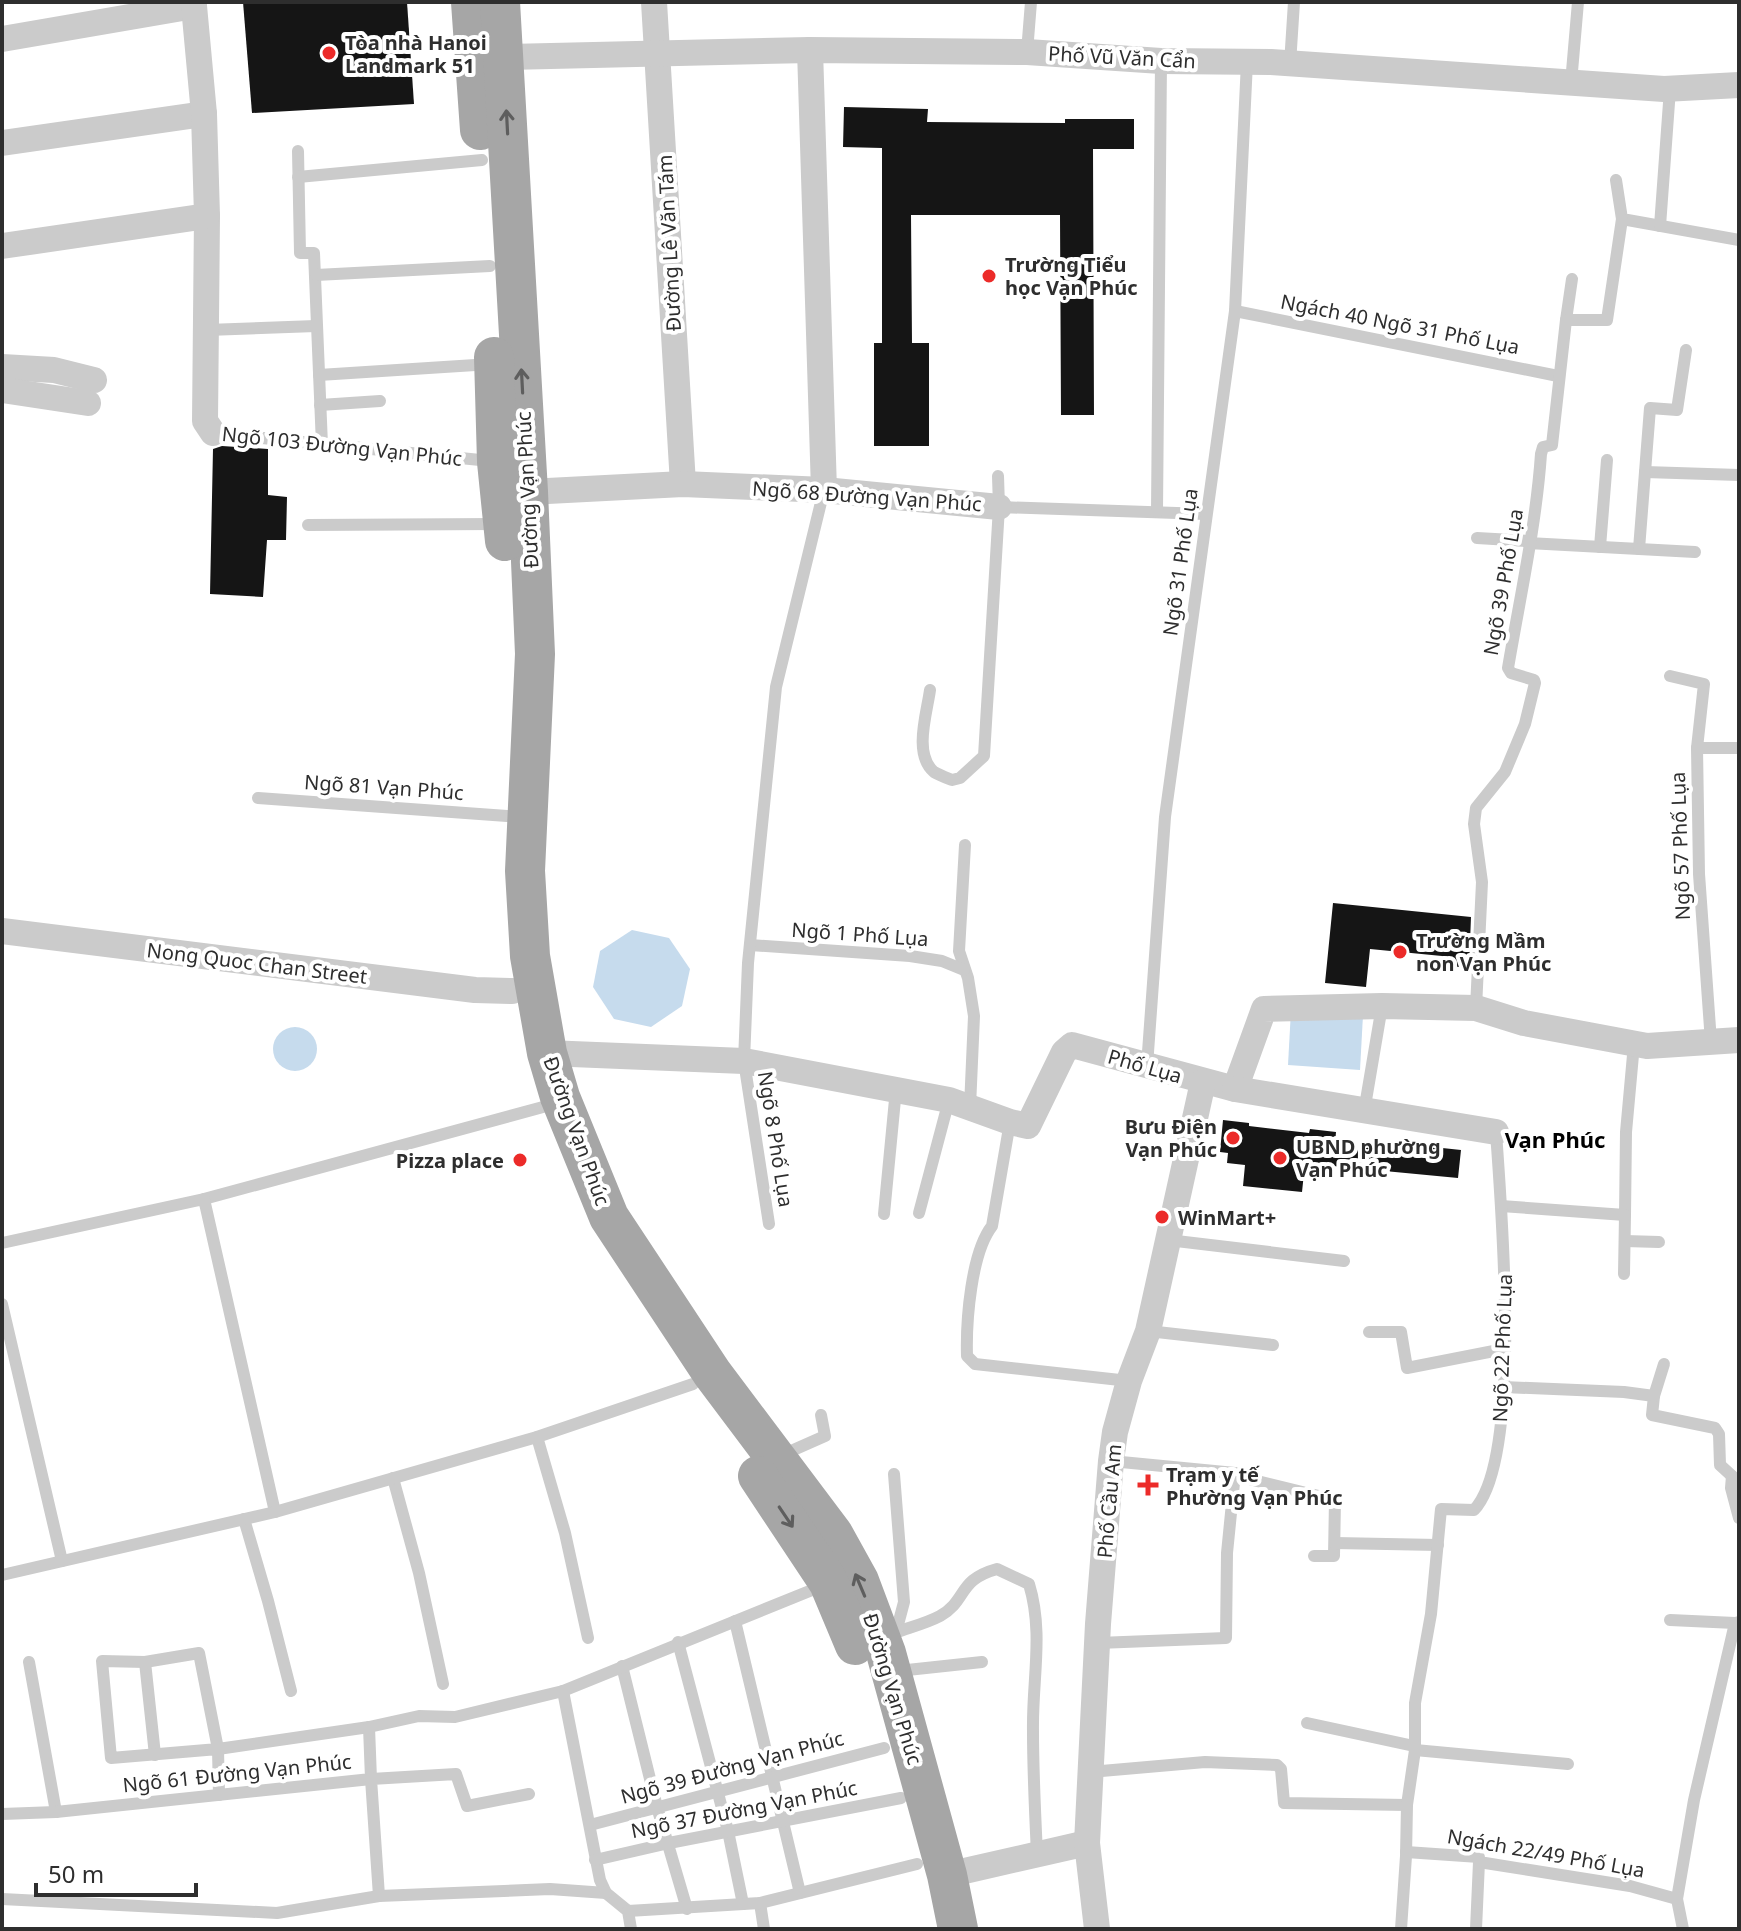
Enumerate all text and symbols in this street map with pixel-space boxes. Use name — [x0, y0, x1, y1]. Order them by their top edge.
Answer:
place label: Tòa nhà Hanoi Landmark 51 — [345, 29, 487, 79]
street label: Phố Vũ Văn Cẩn — [1048, 40, 1196, 74]
marker: Tòa nhà Hanoi Landmark 51 — [320, 44, 338, 62]
one-way arrow — [499, 109, 514, 136]
street label: Đường Lê Văn Tám — [651, 154, 687, 332]
place label: Trường Tiểu học Vạn Phúc — [1005, 251, 1138, 301]
marker: Trường Tiểu học Vạn Phúc — [980, 267, 998, 285]
street label: Ngách 40 Ngõ 31 Phố Lụa — [1278, 288, 1522, 360]
one-way arrow — [514, 368, 529, 395]
street label: Đường Vạn Phúc — [509, 411, 545, 569]
street label: Ngõ 103 Đường Vạn Phúc — [221, 420, 463, 472]
street label: Ngõ 68 Đường Vạn Phúc — [751, 475, 983, 517]
street label: Ngõ 31 Phố Lụa — [1156, 486, 1204, 638]
street label: Ngõ 39 Phố Lụa — [1477, 506, 1529, 658]
street label: Ngõ 81 Vạn Phúc — [303, 768, 465, 806]
street label: Ngõ 57 Phố Lụa — [1664, 771, 1696, 921]
street label: Ngõ 1 Phố Lụa — [791, 916, 929, 952]
place label: Trường Mầm non Vạn Phúc — [1416, 927, 1551, 977]
street label: Nong Quoc Chan Street — [145, 936, 369, 990]
marker: Trường Mầm non Vạn Phúc — [1391, 943, 1409, 961]
street label: Phố Lụa — [1105, 1043, 1185, 1089]
street label: Đường Vạn Phúc — [537, 1053, 617, 1209]
street label: Ngõ 8 Phố Lụa — [752, 1069, 800, 1209]
place label: Bưu Điện Vạn Phúc — [1125, 1113, 1217, 1163]
district label: Vạn Phúc — [1505, 1124, 1605, 1154]
marker: Bưu Điện Vạn Phúc — [1224, 1129, 1242, 1147]
place label: UBND phường Vạn Phúc — [1296, 1133, 1441, 1183]
place label: Pizza place — [396, 1147, 504, 1174]
marker: UBND phường Vạn Phúc — [1271, 1149, 1289, 1167]
marker: Pizza place — [511, 1151, 529, 1169]
place label: WinMart+ — [1178, 1204, 1276, 1231]
marker: WinMart+ — [1153, 1208, 1171, 1226]
street label: Ngõ 22 Phố Lụa — [1486, 1273, 1518, 1423]
street label: Phố Cầu Am — [1091, 1443, 1127, 1559]
place label: Trạm y tế Phường Vạn Phúc — [1166, 1461, 1343, 1511]
marker: Trạm y tế Phường Vạn Phúc — [1137, 1474, 1159, 1496]
one-way arrow — [777, 1506, 794, 1528]
one-way arrow — [851, 1573, 866, 1598]
street label: Đường Vạn Phúc — [857, 1610, 929, 1768]
street label: Ngõ 39 Đường Vạn Phúc — [617, 1724, 847, 1810]
street label: Ngõ 61 Đường Vạn Phúc — [121, 1748, 353, 1798]
street label: Ngõ 37 Đường Vạn Phúc — [629, 1774, 859, 1844]
street label: Ngách 22/49 Phố Lụa — [1445, 1822, 1647, 1884]
scale bar — [36, 1847, 196, 1897]
text: 50 m — [48, 1857, 104, 1890]

